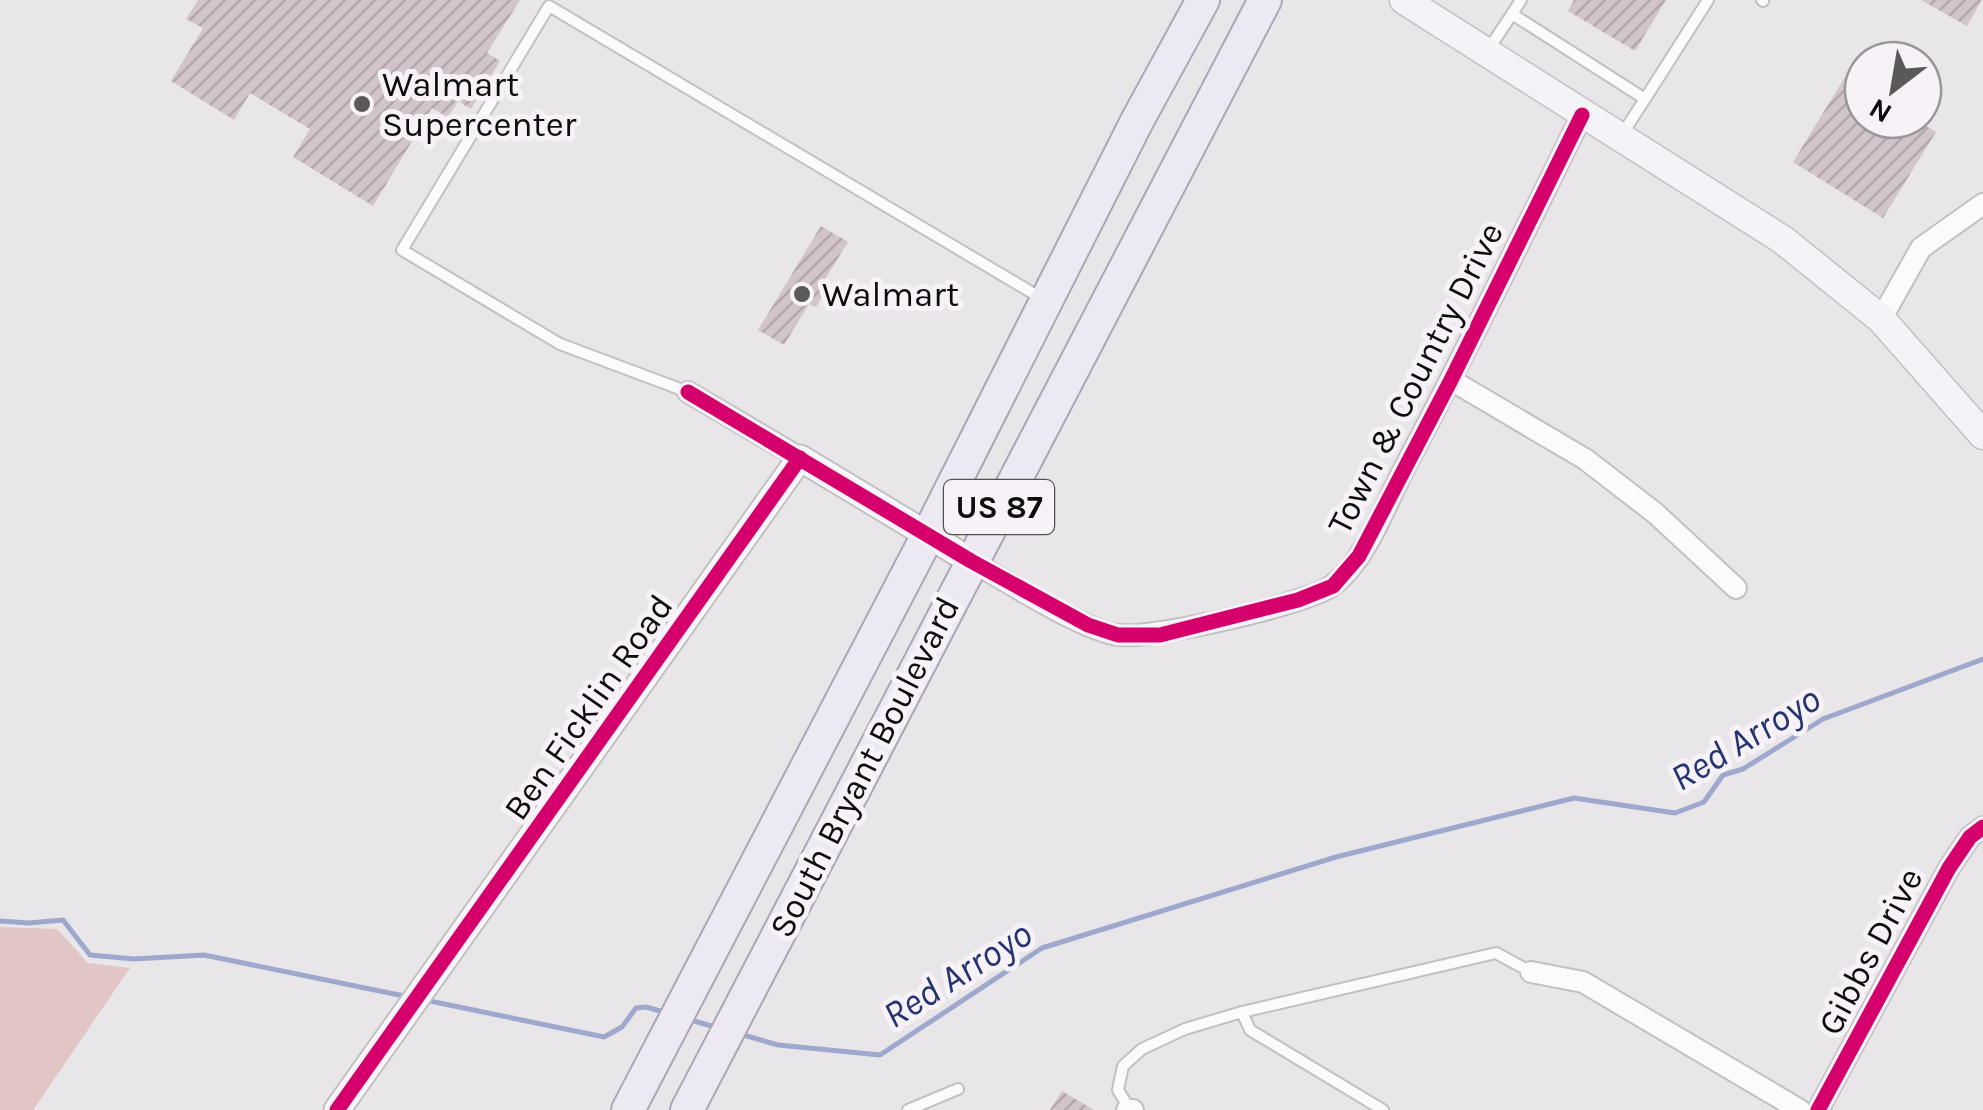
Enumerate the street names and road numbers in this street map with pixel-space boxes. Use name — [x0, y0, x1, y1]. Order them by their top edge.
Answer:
street label: Town & Country Drive — [1319, 216, 1512, 541]
road number: US 87 — [944, 480, 1054, 534]
street label: Ben Ficklin Road — [495, 587, 681, 828]
street label: South Bryant Boulevard — [761, 590, 968, 944]
street label: Gibbs Drive — [1809, 861, 1931, 1042]

